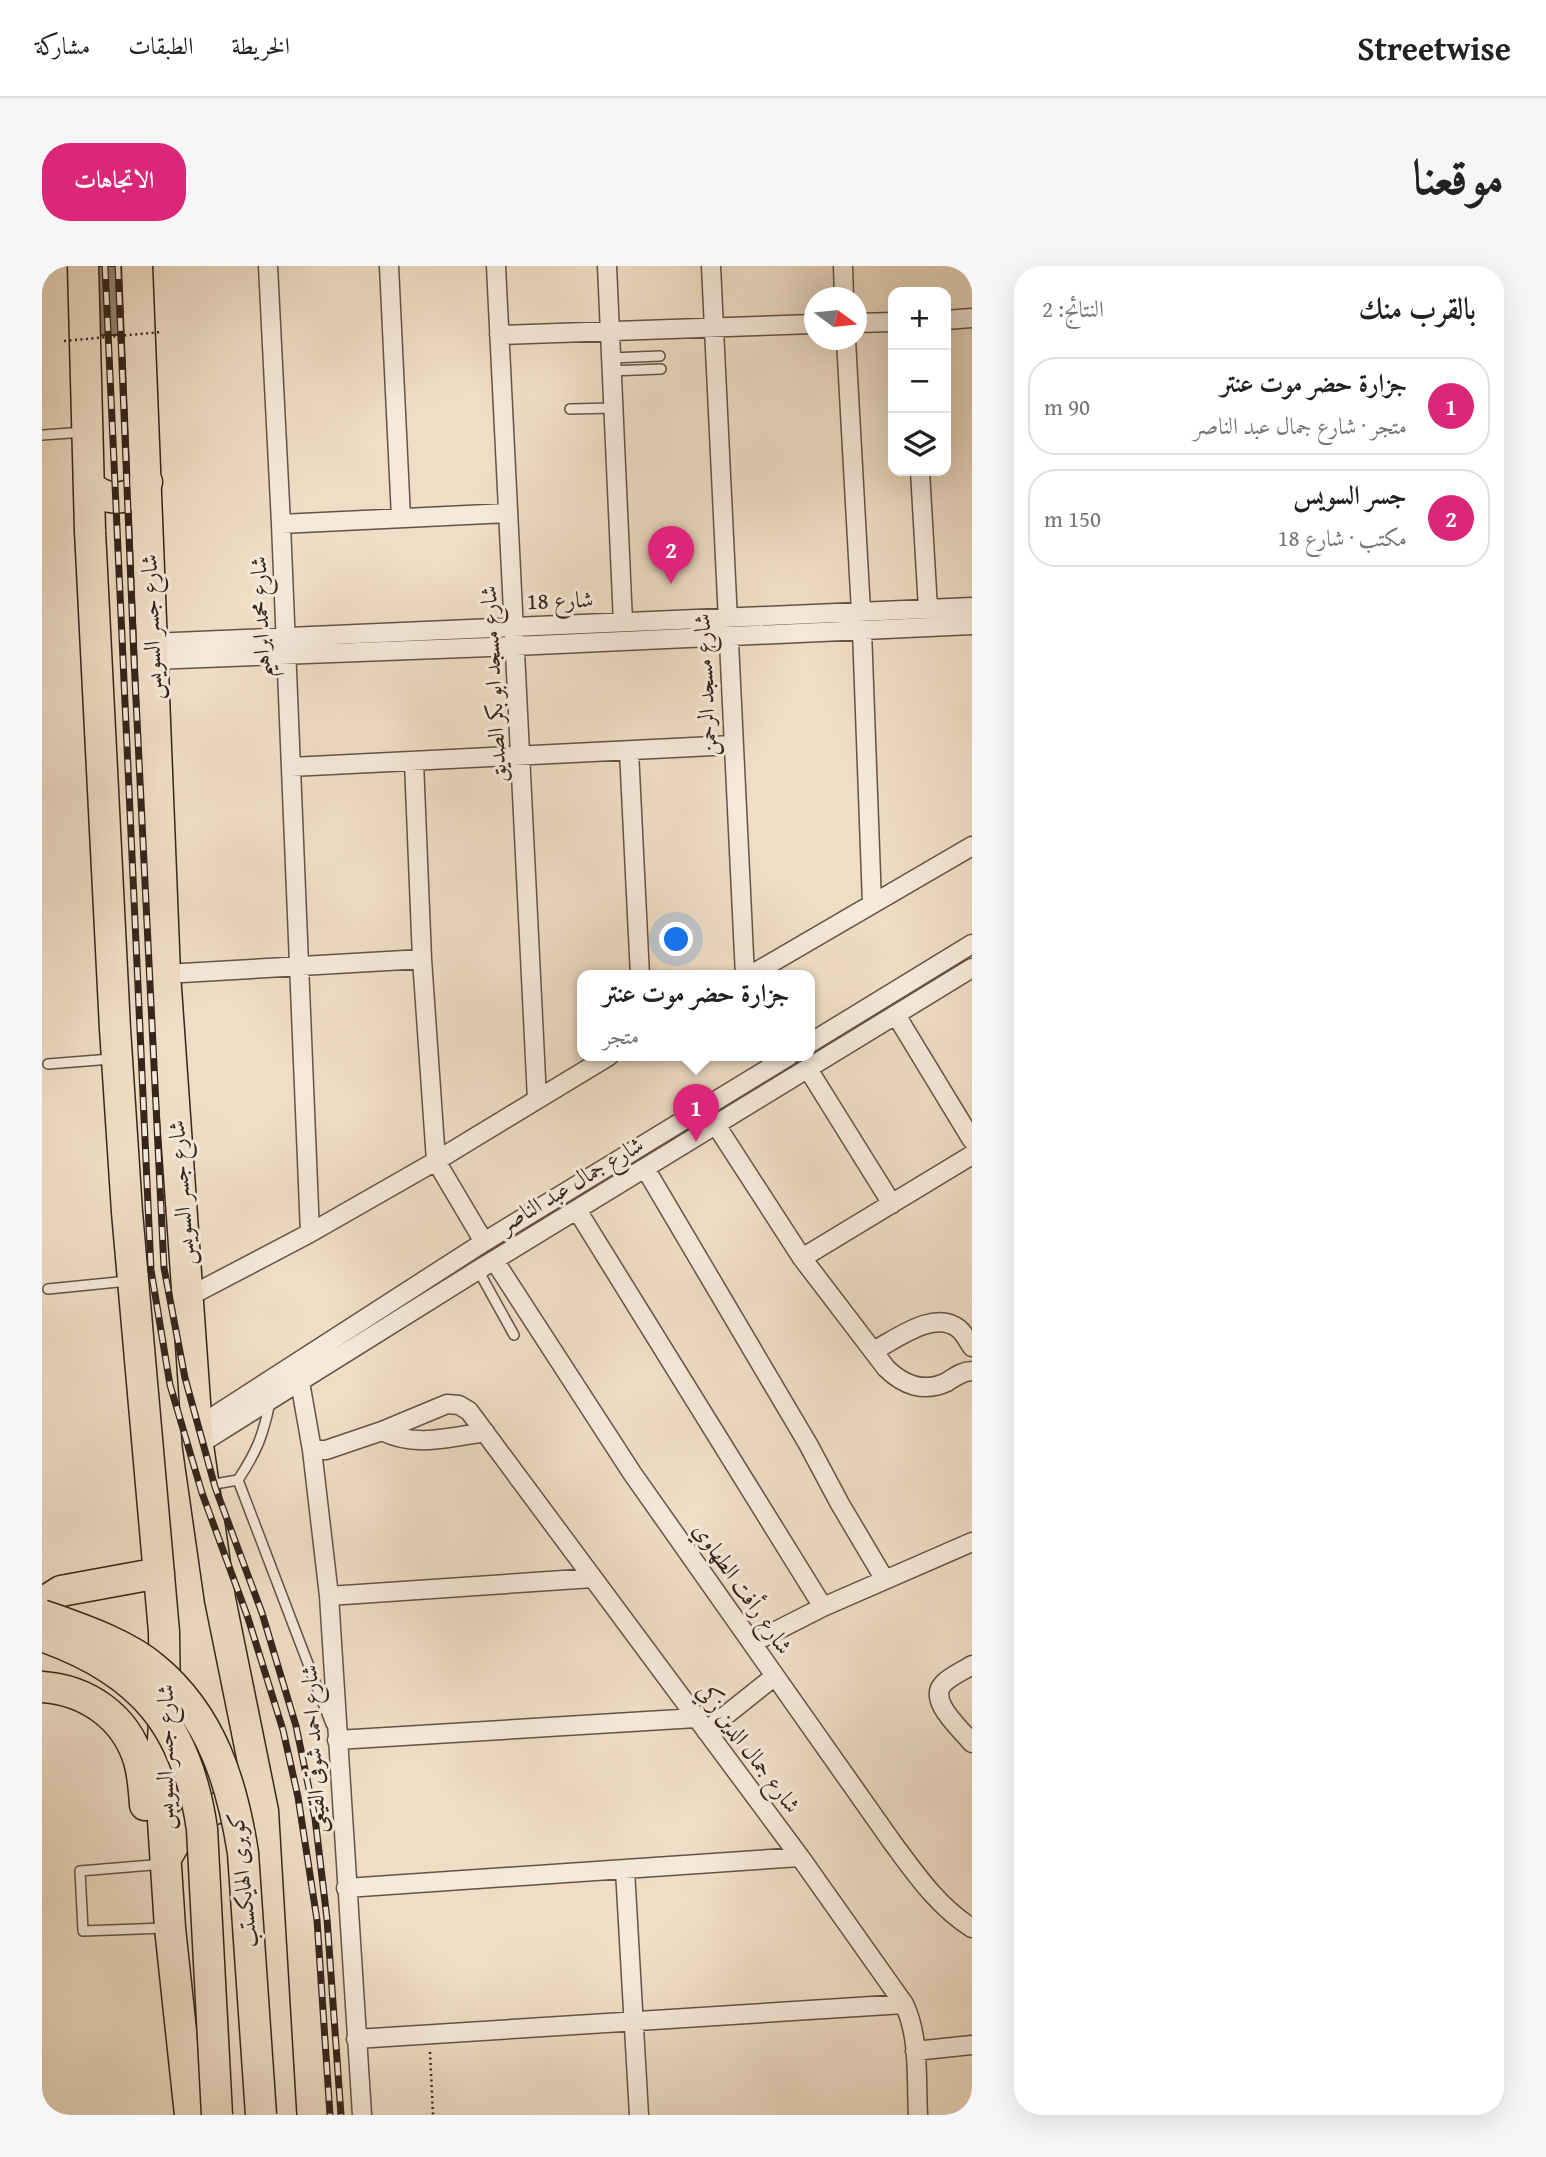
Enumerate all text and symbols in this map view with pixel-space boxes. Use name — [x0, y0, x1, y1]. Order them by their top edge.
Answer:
text: Streetwise — [1357, 24, 1511, 72]
text: مشاركة — [35, 28, 90, 63]
text: الطبقات — [128, 28, 194, 63]
text: الخريطة — [232, 28, 290, 63]
text: موقعنا — [1412, 140, 1504, 212]
button: الاتجاهات — [42, 143, 186, 221]
text: بالقرب منك — [1359, 286, 1476, 330]
north arrow — [804, 287, 867, 350]
map controls — [888, 287, 951, 476]
button: + — [888, 287, 951, 350]
text: النتائج: 2 — [1042, 292, 1104, 325]
button: − — [888, 350, 951, 413]
text: جزارة حضر موت عنتر — [1221, 363, 1407, 402]
text: 90 m — [1044, 390, 1090, 423]
text: 1 — [1445, 390, 1457, 423]
text: متجر · شارع جمال عبد الناصر — [1193, 409, 1407, 442]
button: layers — [888, 413, 951, 476]
text: جسر السويس — [1293, 475, 1407, 514]
text: 150 m — [1044, 502, 1101, 535]
text: 2 — [1445, 502, 1457, 535]
text: مكتب · شارع 18 — [1278, 521, 1407, 554]
pin: 2 — [648, 526, 694, 584]
street label: شارع جسر السويس — [131, 554, 174, 700]
street label: شارع محمد ابراهيم — [241, 555, 285, 678]
street label: شارع 18 — [526, 582, 594, 621]
street label: شارع مسجد ابو بكر الصديق — [471, 585, 518, 783]
street label: شارع مسجد الرحمن — [684, 613, 729, 757]
your location — [659, 922, 693, 956]
popup — [577, 970, 815, 1061]
text: جزارة حضر موت عنتر — [603, 973, 789, 1012]
text: متجر — [603, 1019, 639, 1052]
pin: 1 — [673, 1084, 719, 1142]
street label: شارع جسر السويس — [159, 1119, 206, 1267]
street label: شارع جمال عبد الناصر — [491, 1127, 651, 1244]
street label: شارع رأفت الطهاوي — [682, 1515, 801, 1663]
street label: شارع احمد شوقى القيعى — [292, 1664, 337, 1834]
street label: شارع جمال الدين زكي — [686, 1676, 809, 1822]
street label: شارع جسر السويس — [148, 1684, 185, 1830]
street label: كوبرى الهايكستب — [218, 1810, 265, 1950]

